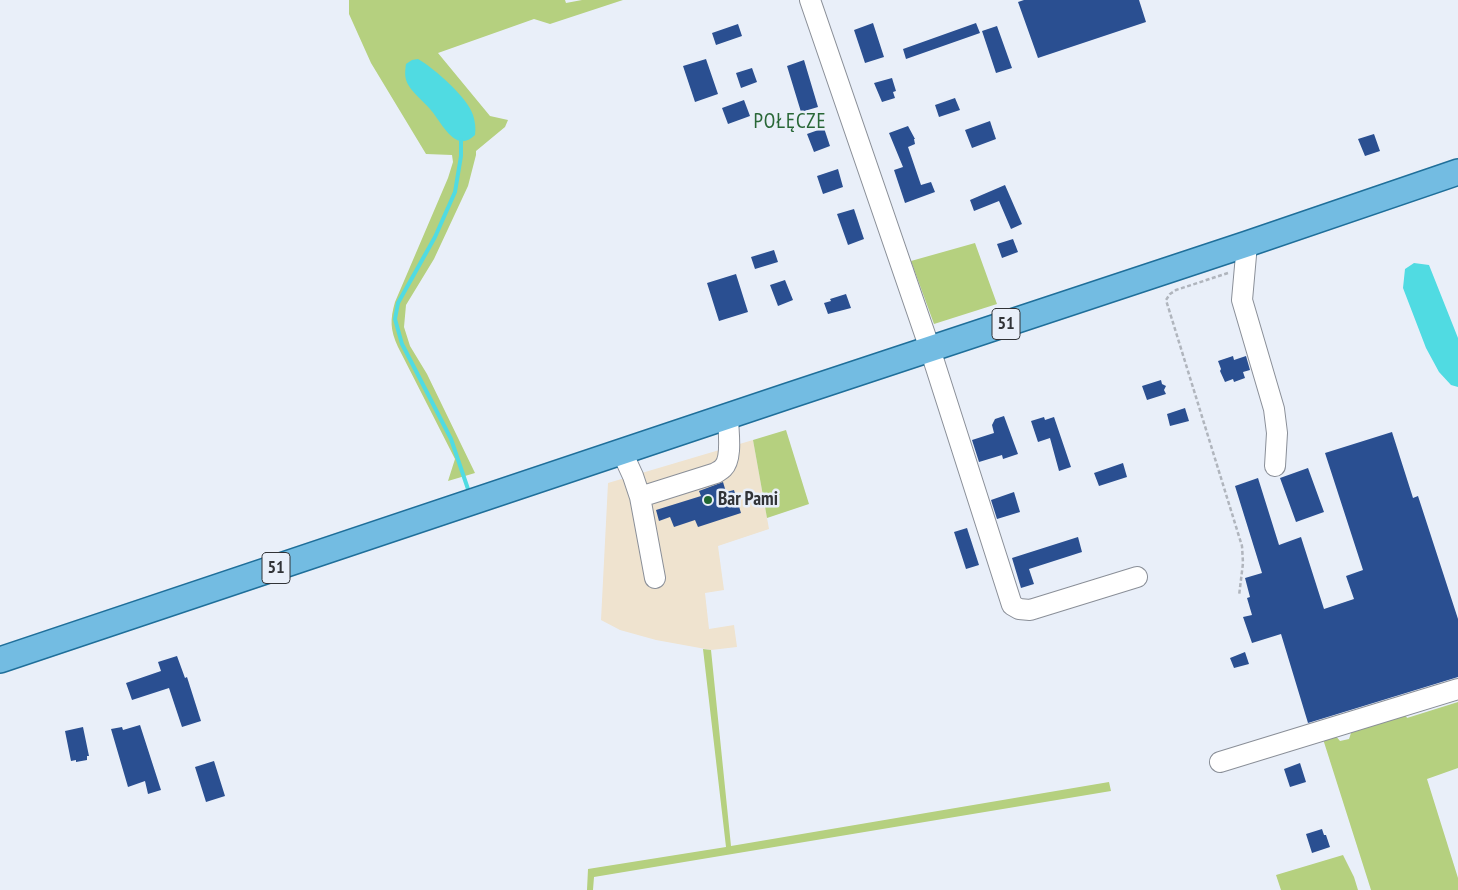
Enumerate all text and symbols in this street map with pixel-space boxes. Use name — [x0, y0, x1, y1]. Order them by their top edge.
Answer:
district label: POŁĘCZE — [753, 109, 827, 135]
road number: 51 — [992, 308, 1020, 339]
place label: Bar Pami — [718, 489, 778, 511]
marker: Bar Pami — [702, 494, 714, 506]
road number: 51 — [262, 552, 290, 584]

